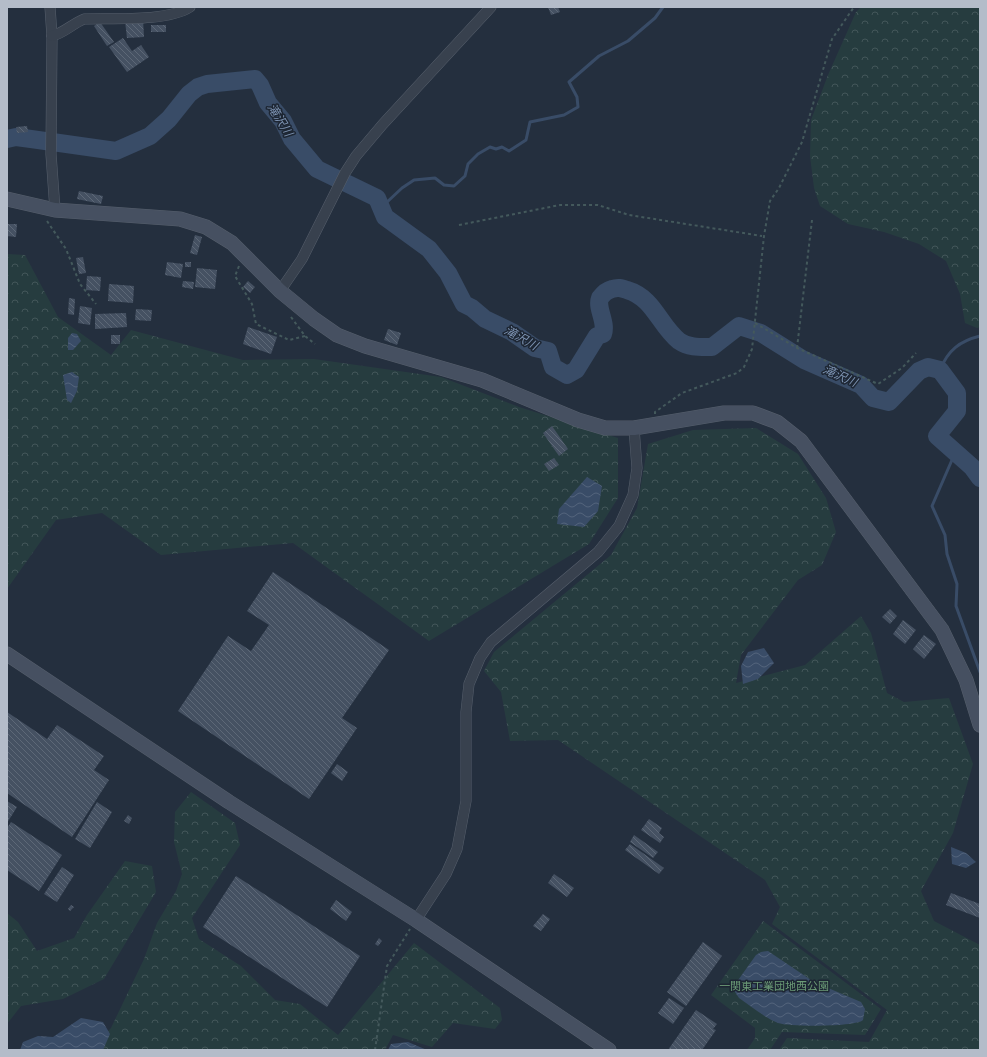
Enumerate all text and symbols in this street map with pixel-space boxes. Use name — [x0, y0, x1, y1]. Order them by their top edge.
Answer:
water label: 滝沢川 — [265, 101, 297, 141]
water label: 滝沢川 — [502, 323, 542, 354]
water label: 滝沢川 — [821, 362, 861, 391]
park label: 一関東工業団地西公園 — [719, 980, 829, 993]

